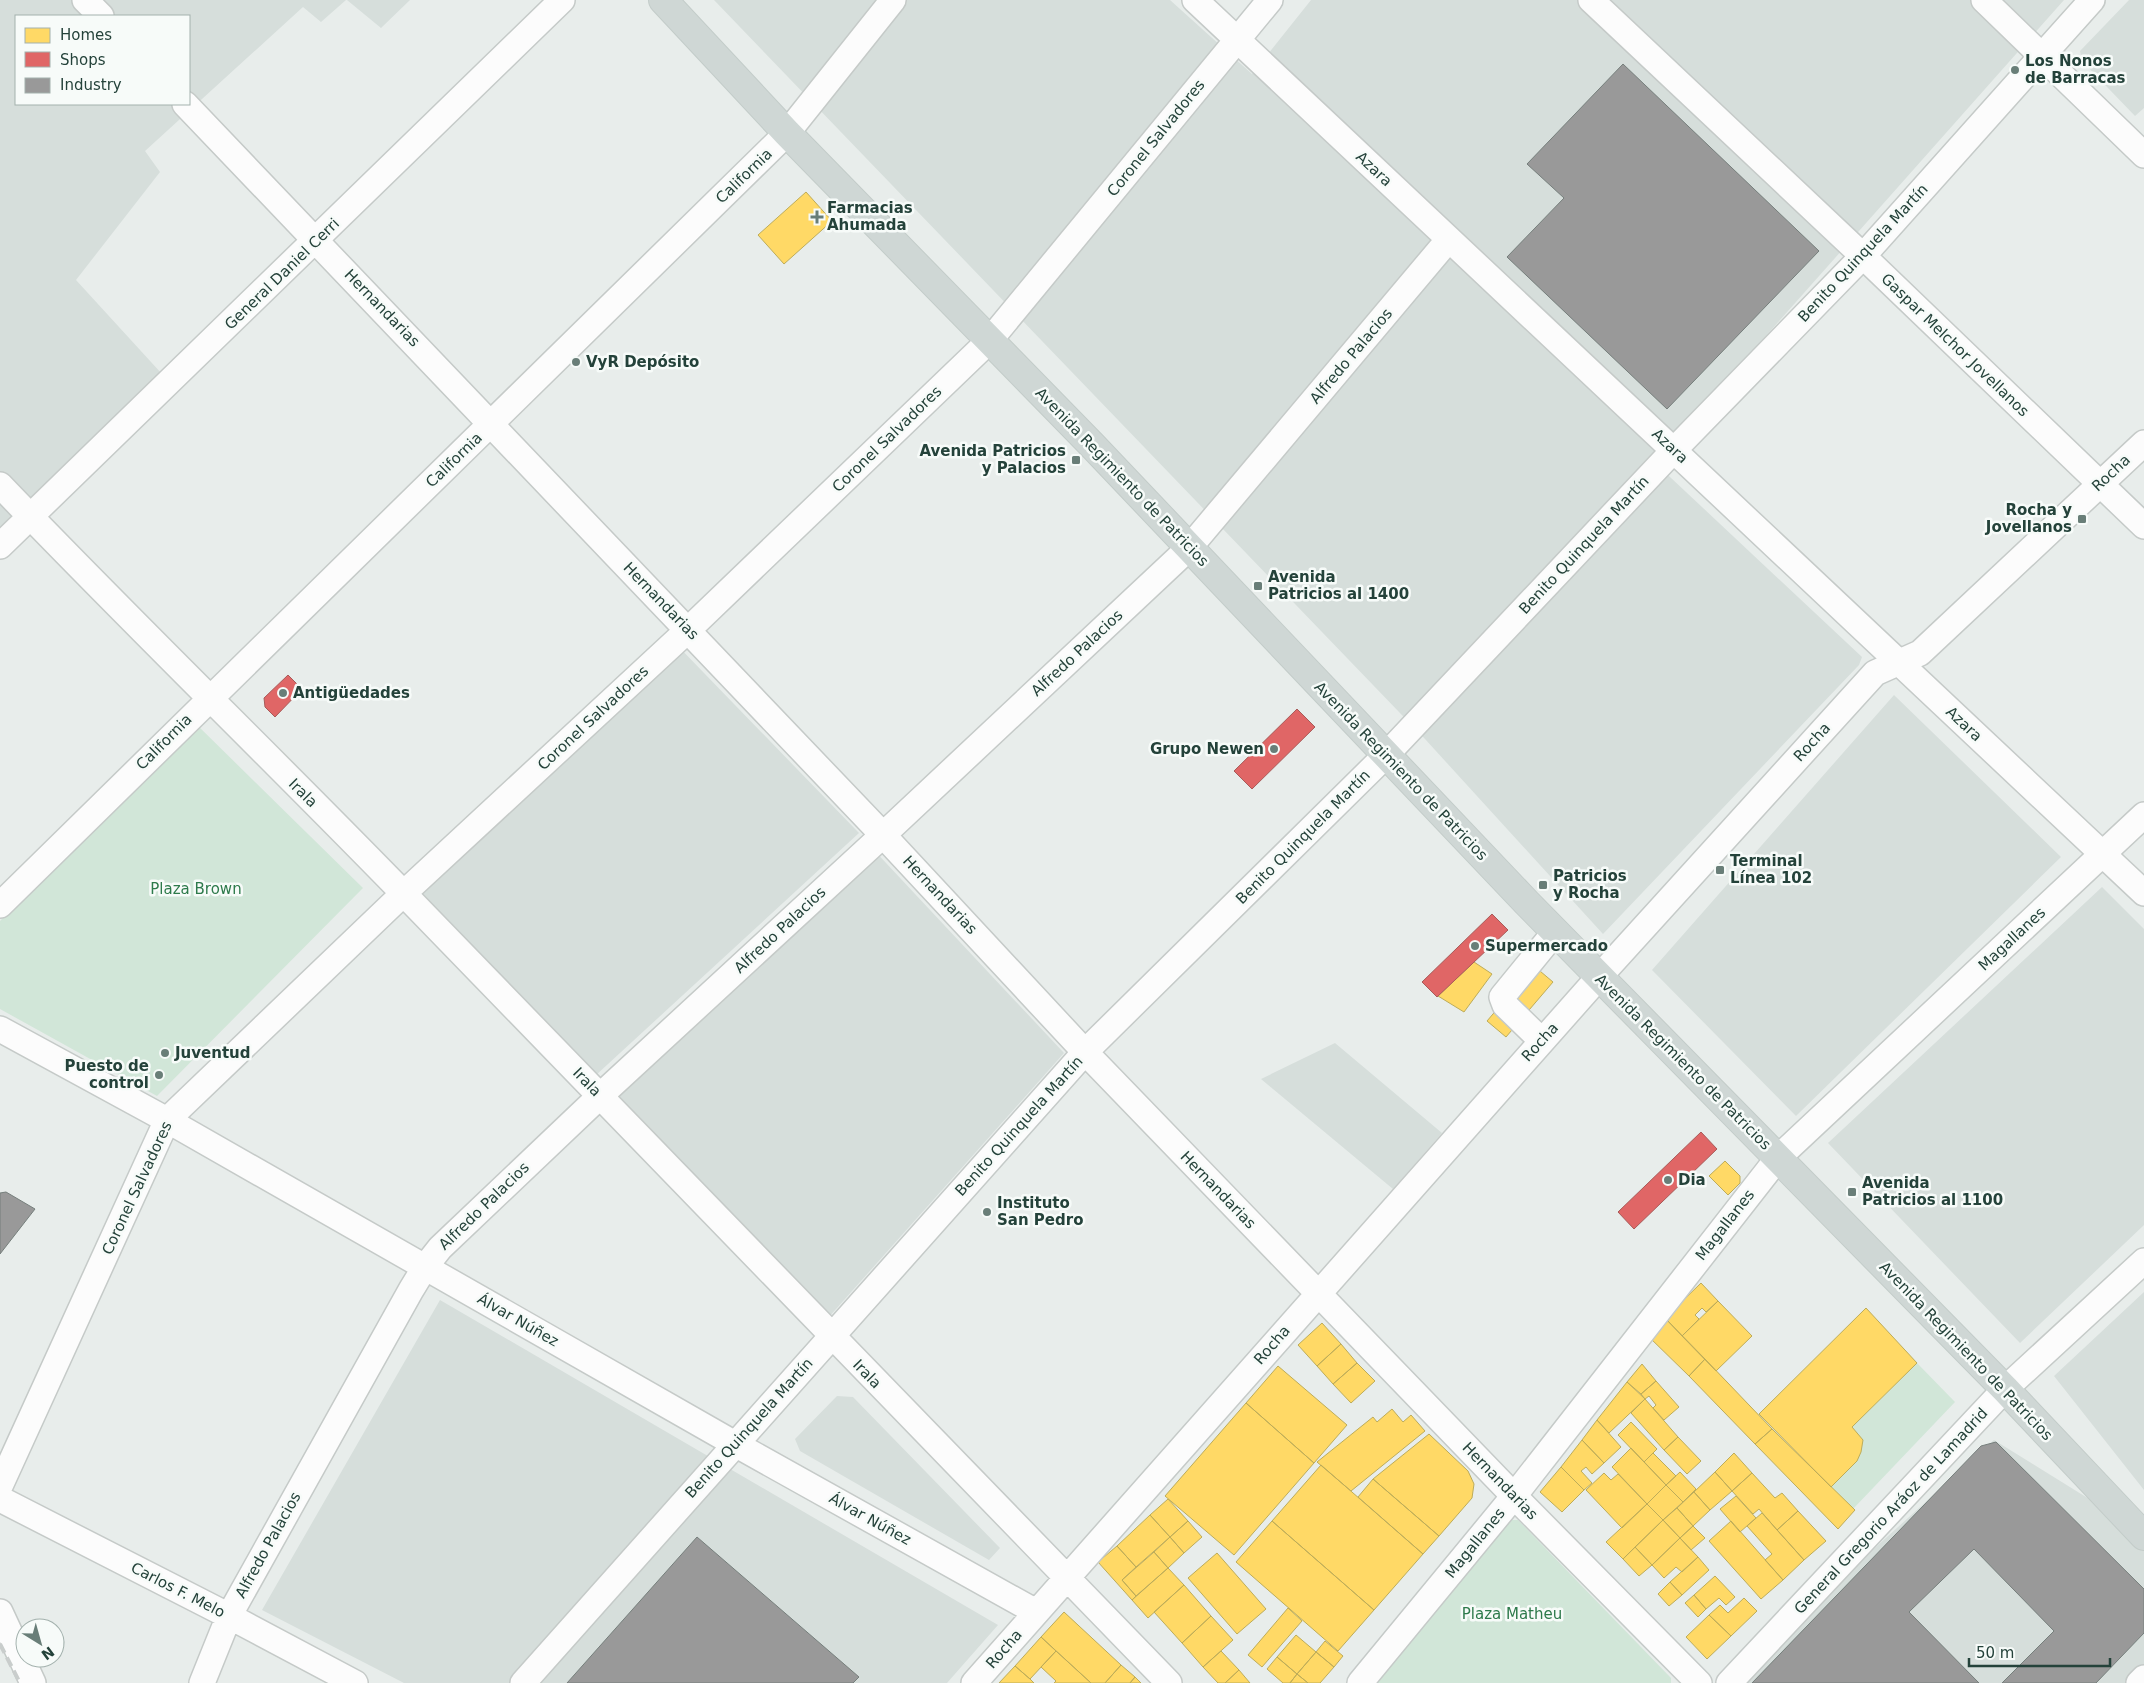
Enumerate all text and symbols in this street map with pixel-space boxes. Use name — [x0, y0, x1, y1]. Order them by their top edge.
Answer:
legend — [15, 15, 190, 105]
text: Homes — [60, 26, 112, 44]
text: Shops — [60, 51, 106, 69]
place label: Los Nonos de Barracas — [2025, 52, 2126, 87]
marker: Los Nonos de Barracas — [2009, 64, 2021, 76]
text: Industry — [60, 76, 122, 94]
street label: Coronel Salvadores — [1103, 76, 1209, 200]
street label: California — [712, 145, 776, 207]
street label: Azara — [1352, 148, 1396, 190]
street label: Benito Quinquela Martín — [1794, 180, 1932, 326]
place label: Farmacias Ahumada — [827, 199, 913, 234]
marker: Farmacias Ahumada — [811, 211, 823, 223]
street label: General Daniel Cerri — [221, 215, 343, 333]
street label: Hernandarias — [341, 266, 424, 351]
street label: Gaspar Melchor Jovellanos — [1877, 270, 2033, 420]
street label: Alfredo Palacios — [1306, 305, 1396, 407]
place label: VyR Depósito — [586, 353, 699, 371]
marker: VyR Depósito — [570, 356, 582, 368]
street label: Coronel Salvadores — [829, 382, 945, 496]
street label: Avenida Regimiento de Patricios — [1032, 384, 1212, 570]
street label: Azara — [1648, 425, 1692, 467]
street label: California — [422, 429, 486, 491]
place label: Avenida Patricios y Palacios — [919, 442, 1066, 477]
street label: Rocha — [2088, 451, 2134, 495]
marker: Avenida Patricios y Palacios — [1070, 454, 1082, 466]
street label: Benito Quinquela Martín — [1515, 472, 1653, 618]
place label: Rocha y Jovellanos — [1985, 501, 2072, 536]
marker: Rocha y Jovellanos — [2076, 513, 2088, 525]
street label: Hernandarias — [620, 559, 703, 644]
place label: Avenida Patricios al 1400 — [1268, 568, 1409, 603]
marker: Avenida Patricios al 1400 — [1252, 580, 1264, 592]
street label: Alfredo Palacios — [1028, 606, 1127, 700]
street label: Coronel Salvadores — [534, 662, 652, 774]
street label: Avenida Regimiento de Patricios — [1311, 678, 1491, 864]
place label: Antigüedades — [293, 684, 410, 702]
marker: Antigüedades — [277, 687, 289, 699]
street label: Azara — [1942, 703, 1986, 745]
street label: California — [132, 710, 196, 774]
street label: Rocha — [1790, 719, 1834, 765]
place label: Grupo Newen — [1150, 740, 1264, 758]
marker: Grupo Newen — [1268, 743, 1280, 755]
street label: Benito Quinquela Martín — [1232, 766, 1374, 908]
street label: Irala — [285, 775, 321, 811]
street label: Hernandarias — [899, 852, 981, 938]
place label: Terminal Línea 102 — [1730, 852, 1812, 887]
marker: Terminal Línea 102 — [1714, 864, 1726, 876]
place label: Patricios y Rocha — [1553, 867, 1627, 902]
marker: Patricios y Rocha — [1537, 879, 1549, 891]
park label: Plaza Brown — [150, 880, 242, 898]
street label: Alfredo Palacios — [731, 883, 830, 977]
street label: Magallanes — [1975, 903, 2049, 975]
place label: Supermercado — [1485, 937, 1608, 955]
marker: Supermercado — [1469, 940, 1481, 952]
street label: Avenida Regimiento de Patricios — [1591, 970, 1775, 1154]
street label: Rocha — [1518, 1019, 1562, 1065]
place label: Juventud — [174, 1044, 250, 1062]
marker: Juventud — [159, 1047, 171, 1059]
street label: Benito Quinquela Martín — [951, 1052, 1087, 1200]
place label: Puesto de control — [65, 1057, 149, 1092]
street label: Irala — [569, 1064, 605, 1100]
marker: Puesto de control — [153, 1069, 165, 1081]
street label: Coronel Salvadores — [98, 1118, 176, 1257]
street label: Hernandarias — [1177, 1148, 1260, 1233]
street label: Alfredo Palacios — [435, 1158, 533, 1254]
place label: Dia — [1678, 1171, 1706, 1189]
marker: Dia — [1662, 1174, 1674, 1186]
place label: Avenida Patricios al 1100 — [1862, 1174, 2003, 1209]
street label: Magallanes — [1692, 1186, 1758, 1264]
marker: Avenida Patricios al 1100 — [1846, 1186, 1858, 1198]
place label: Instituto San Pedro — [997, 1194, 1083, 1229]
marker: Instituto San Pedro — [981, 1206, 993, 1218]
street label: Avenida Regimiento de Patricios — [1876, 1258, 2056, 1444]
street label: Álvar Núñez — [474, 1289, 562, 1351]
street label: Rocha — [1250, 1322, 1294, 1368]
street label: Benito Quinquela Martín — [681, 1354, 817, 1502]
street label: Irala — [849, 1356, 885, 1392]
street label: General Gregorio Aráoz de Lamadrid — [1791, 1404, 1991, 1618]
street label: Hernandarias — [1459, 1439, 1542, 1524]
street label: Álvar Núñez — [826, 1488, 915, 1549]
street label: Alfredo Palacios — [231, 1489, 305, 1601]
street label: Magallanes — [1441, 1504, 1509, 1582]
street label: Carlos F. Melo — [128, 1559, 228, 1621]
park label: Plaza Matheu — [1462, 1605, 1562, 1623]
north arrow — [15, 1618, 65, 1668]
street label: Rocha — [982, 1626, 1026, 1672]
scale bar — [1969, 1636, 2110, 1668]
text: N — [38, 1643, 57, 1663]
text: 50 m — [1976, 1644, 2014, 1662]

